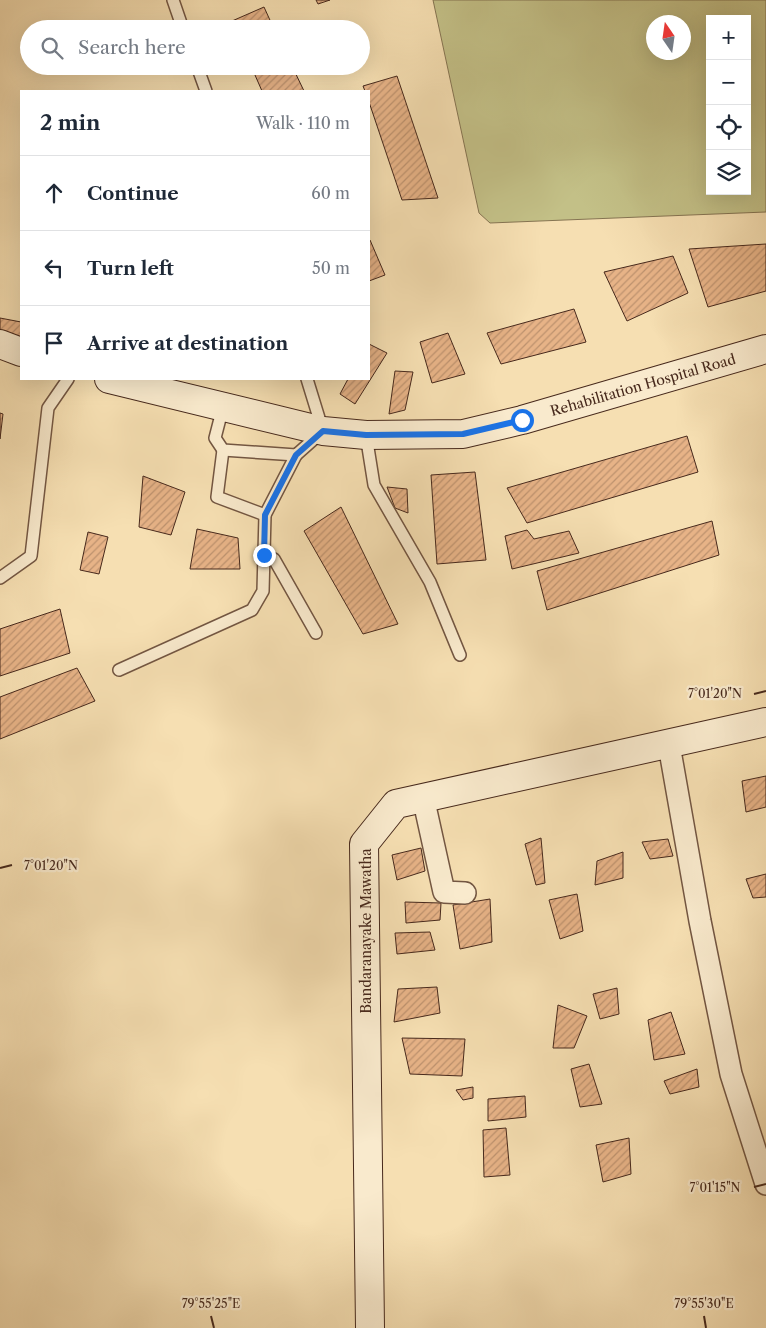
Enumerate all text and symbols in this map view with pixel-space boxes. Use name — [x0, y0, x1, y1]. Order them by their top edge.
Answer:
north arrow — [646, 15, 691, 60]
map controls — [706, 15, 751, 195]
button: + — [706, 15, 751, 60]
search box — [20, 20, 370, 75]
icon: search — [38, 34, 66, 62]
text: Search here — [78, 36, 186, 59]
button: − — [706, 60, 751, 105]
button: locate — [706, 105, 751, 150]
text: 2 min — [40, 110, 100, 135]
text: Walk · 110 m — [256, 113, 350, 133]
button: layers — [706, 150, 751, 195]
icon: ahead — [40, 179, 68, 207]
text: Continue — [87, 182, 179, 205]
text: 60 m — [311, 183, 350, 203]
icon: left — [40, 254, 68, 282]
text: Turn left — [87, 257, 174, 280]
text: 50 m — [312, 258, 350, 278]
icon: arrive — [40, 329, 68, 357]
text: Arrive at destination — [87, 332, 288, 355]
street label: Rehabilitation Hospital Road — [548, 350, 738, 420]
route start — [511, 409, 534, 432]
route end — [253, 544, 276, 567]
text: 7°01'20"N — [688, 686, 742, 701]
street label: Bandaranayake Mawatha — [357, 848, 375, 1014]
text: 7°01'20"N — [24, 858, 78, 873]
text: 7°01'15"N — [690, 1180, 741, 1195]
text: 79°55'25"E — [182, 1296, 240, 1311]
text: 79°55'30"E — [674, 1296, 734, 1311]

